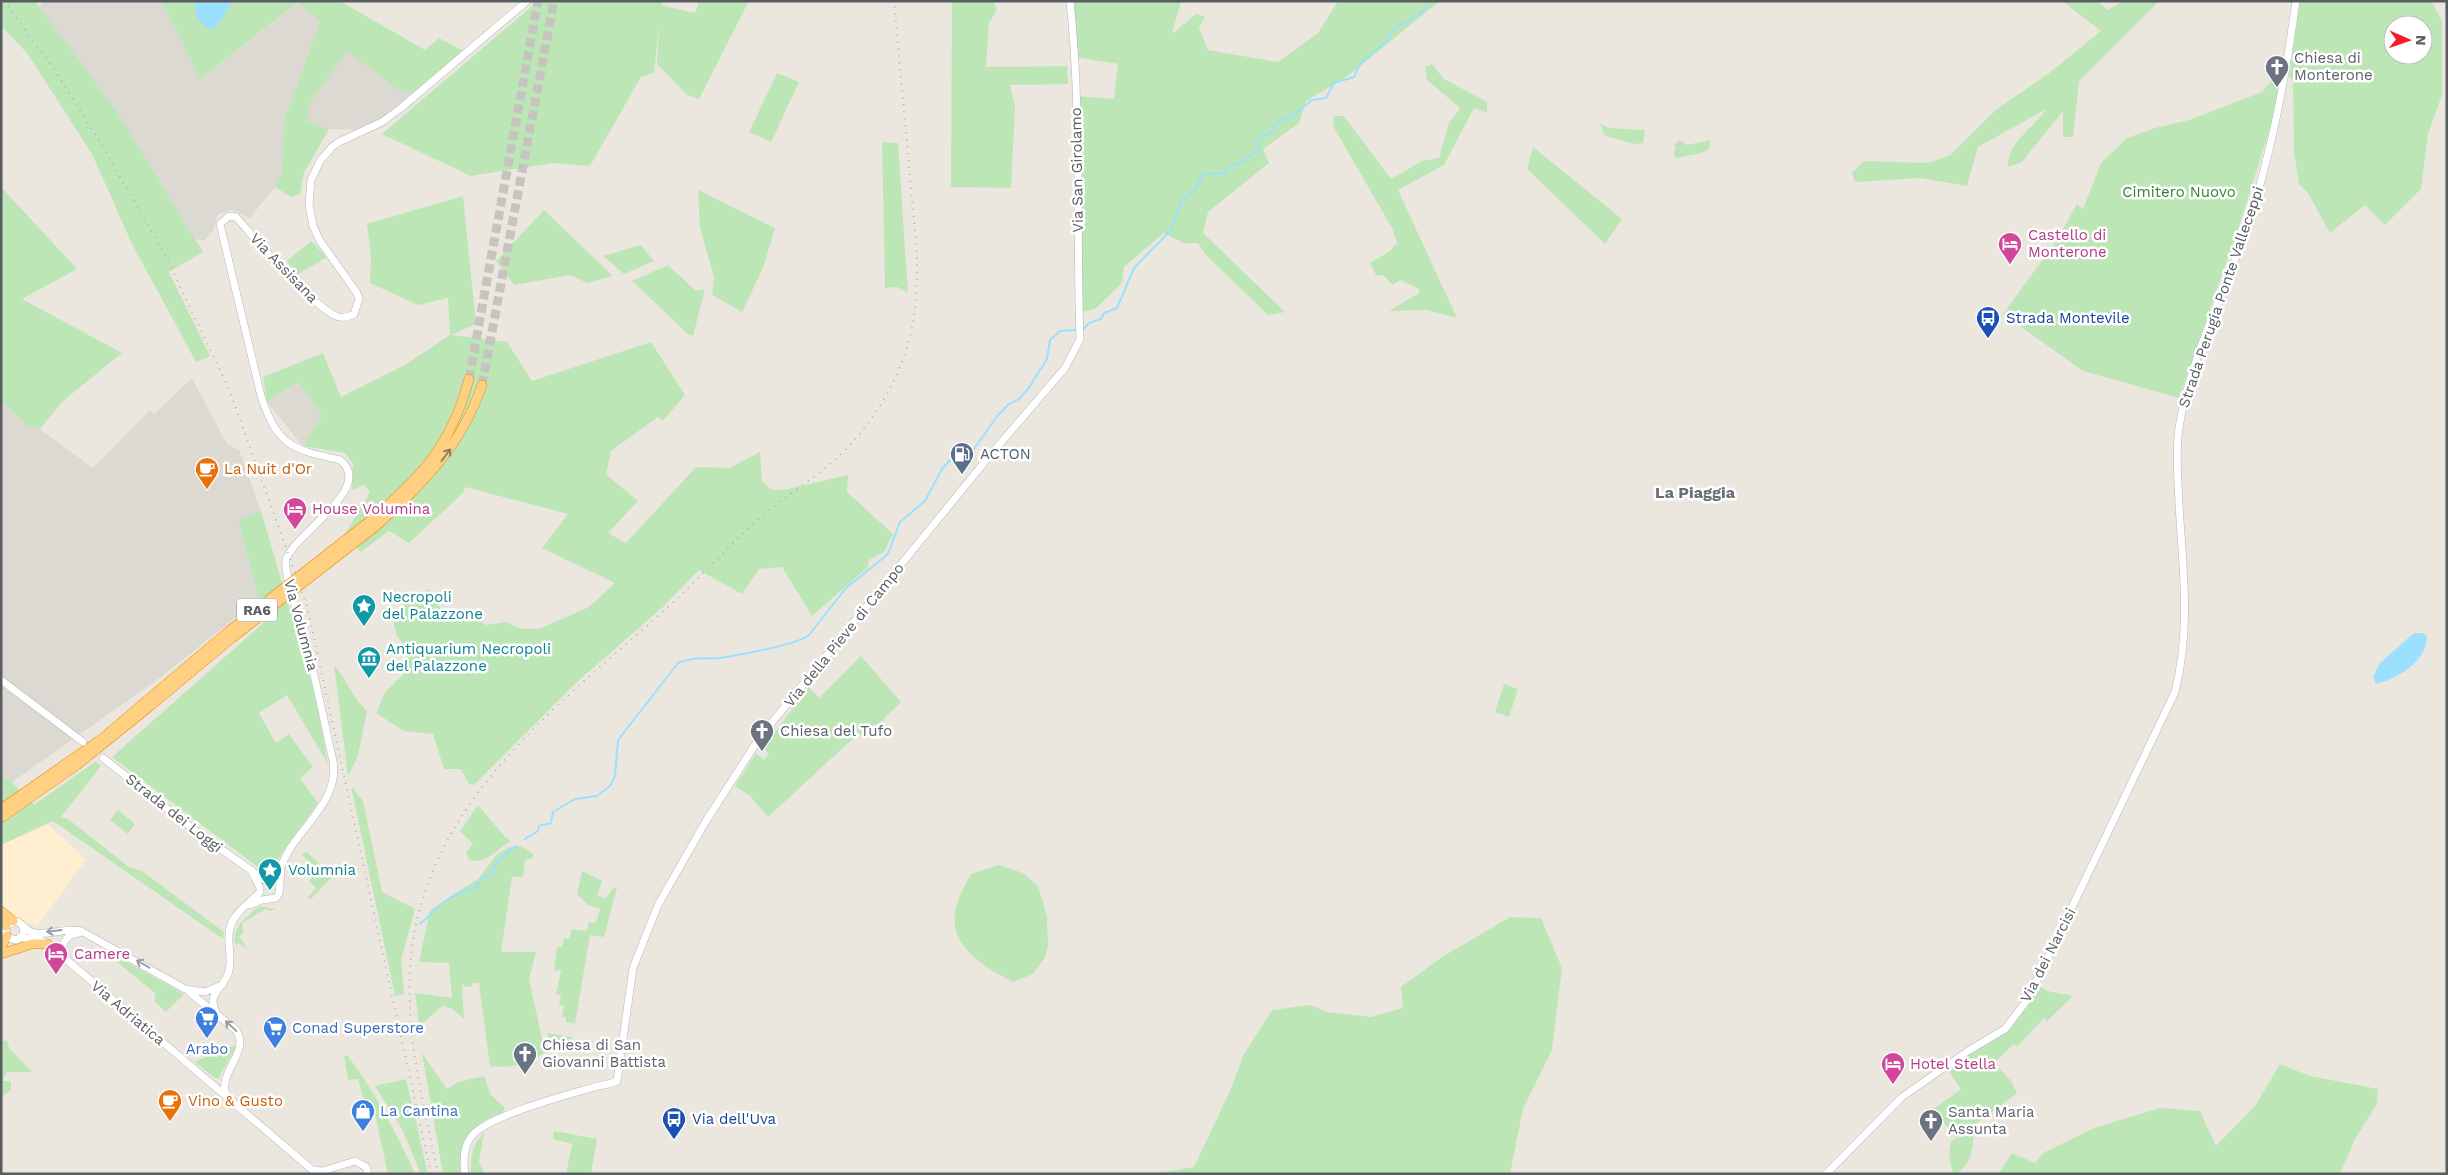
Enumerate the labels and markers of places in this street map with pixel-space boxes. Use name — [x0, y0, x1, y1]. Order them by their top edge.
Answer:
place label: Chiesa di Monterone — [2294, 49, 2373, 84]
church icon: Chiesa di Monterone — [2264, 54, 2290, 88]
place label: Castello di Monterone — [2028, 226, 2107, 261]
hotel icon: Castello di Monterone — [1997, 231, 2023, 265]
bus stop icon: Strada Montevile — [1975, 305, 2001, 339]
place label: Strada Montevile — [2006, 309, 2130, 327]
fuel station icon: ACTON — [949, 441, 975, 475]
place label: ACTON — [980, 445, 1031, 463]
cafe icon: La Nuit d'Or — [194, 456, 220, 490]
place label: La Nuit d'Or — [224, 460, 312, 478]
hotel icon: House Volumina — [282, 496, 308, 530]
place label: House Volumina — [312, 500, 431, 518]
place label: Necropoli del Palazzone — [382, 588, 483, 623]
place icon: Necropoli del Palazzone — [351, 593, 377, 627]
place label: Antiquarium Necropoli del Palazzone — [386, 640, 551, 675]
museum icon: Antiquarium Necropoli del Palazzone — [356, 645, 382, 679]
church icon: Chiesa del Tufo — [749, 718, 775, 752]
place label: Chiesa del Tufo — [780, 722, 892, 740]
place icon: Volumnia — [257, 857, 283, 891]
place label: Volumnia — [288, 861, 356, 879]
hotel icon: Camere — [43, 941, 69, 975]
place label: Camere — [74, 945, 130, 963]
supermarket icon: Arabo — [194, 1005, 220, 1039]
supermarket icon: Conad Superstore — [262, 1015, 288, 1049]
place label: Conad Superstore — [292, 1019, 424, 1037]
place label: Chiesa di San Giovanni Battista — [542, 1036, 666, 1071]
place label: Arabo — [186, 1040, 228, 1058]
church icon: Chiesa di San Giovanni Battista — [512, 1041, 538, 1075]
hotel icon: Hotel Stella — [1880, 1051, 1906, 1085]
place label: Hotel Stella — [1910, 1055, 1997, 1073]
cafe icon: Vino & Gusto — [157, 1088, 183, 1122]
place label: Vino & Gusto — [188, 1092, 283, 1110]
shop icon: La Cantina — [350, 1098, 376, 1132]
place label: La Cantina — [380, 1102, 459, 1120]
place label: Santa Maria Assunta — [1948, 1103, 2035, 1138]
bus stop icon: Via dell'Uva — [661, 1106, 687, 1140]
church icon: Santa Maria Assunta — [1918, 1108, 1944, 1142]
place label: Via dell'Uva — [692, 1110, 777, 1128]

